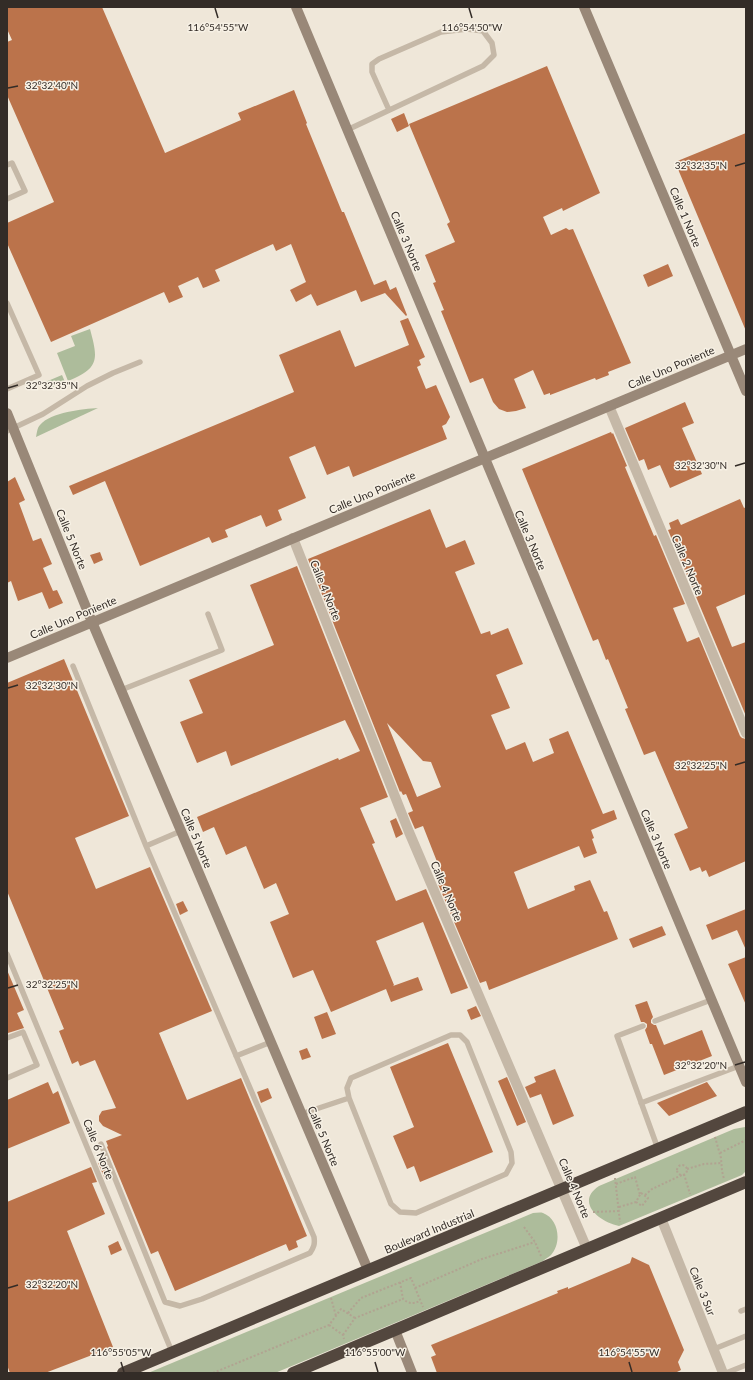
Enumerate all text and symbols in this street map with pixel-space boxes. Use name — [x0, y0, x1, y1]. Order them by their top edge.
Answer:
text: 116°54'55"W — [188, 21, 249, 33]
text: 116°54'50"W — [442, 21, 503, 33]
text: 32°32'40"N — [26, 79, 78, 91]
text: 32°32'35"N — [675, 159, 727, 171]
street label: Calle 1 Norte — [668, 185, 705, 249]
street label: Calle 3 Norte — [389, 209, 426, 273]
street label: Calle Uno Poniente — [626, 343, 716, 391]
text: 32°32'35"N — [26, 379, 78, 391]
text: 32°32'30"N — [675, 459, 727, 471]
street label: Calle Uno Poniente — [327, 468, 417, 516]
street label: Calle 5 Norte — [54, 507, 90, 571]
street label: Calle 3 Norte — [513, 508, 550, 572]
street label: Calle 2 Norte — [670, 533, 707, 597]
street label: Calle 4 Norte — [308, 558, 344, 622]
street label: Calle Uno Poniente — [28, 593, 118, 641]
text: 32°32'30"N — [26, 679, 78, 691]
text: 32°32'25"N — [675, 759, 727, 771]
street label: Calle 5 Norte — [179, 806, 216, 870]
street label: Calle 3 Norte — [639, 807, 676, 871]
street label: Calle 4 Norte — [429, 859, 466, 923]
text: 32°32'25"N — [26, 978, 78, 990]
text: 32°32'20"N — [675, 1059, 727, 1071]
street label: Calle 5 Norte — [306, 1104, 343, 1168]
street label: Calle 6 Norte — [81, 1117, 117, 1181]
street label: Calle 4 Norte — [557, 1156, 594, 1220]
street label: Boulevard Industrial — [382, 1206, 476, 1256]
street label: Calle 3 Sur — [687, 1265, 719, 1317]
text: 32°32'20"N — [26, 1278, 78, 1290]
text: 116°55'05"W — [91, 1346, 152, 1358]
text: 116°55'00"W — [345, 1346, 406, 1358]
text: 116°54'55"W — [599, 1346, 660, 1358]

